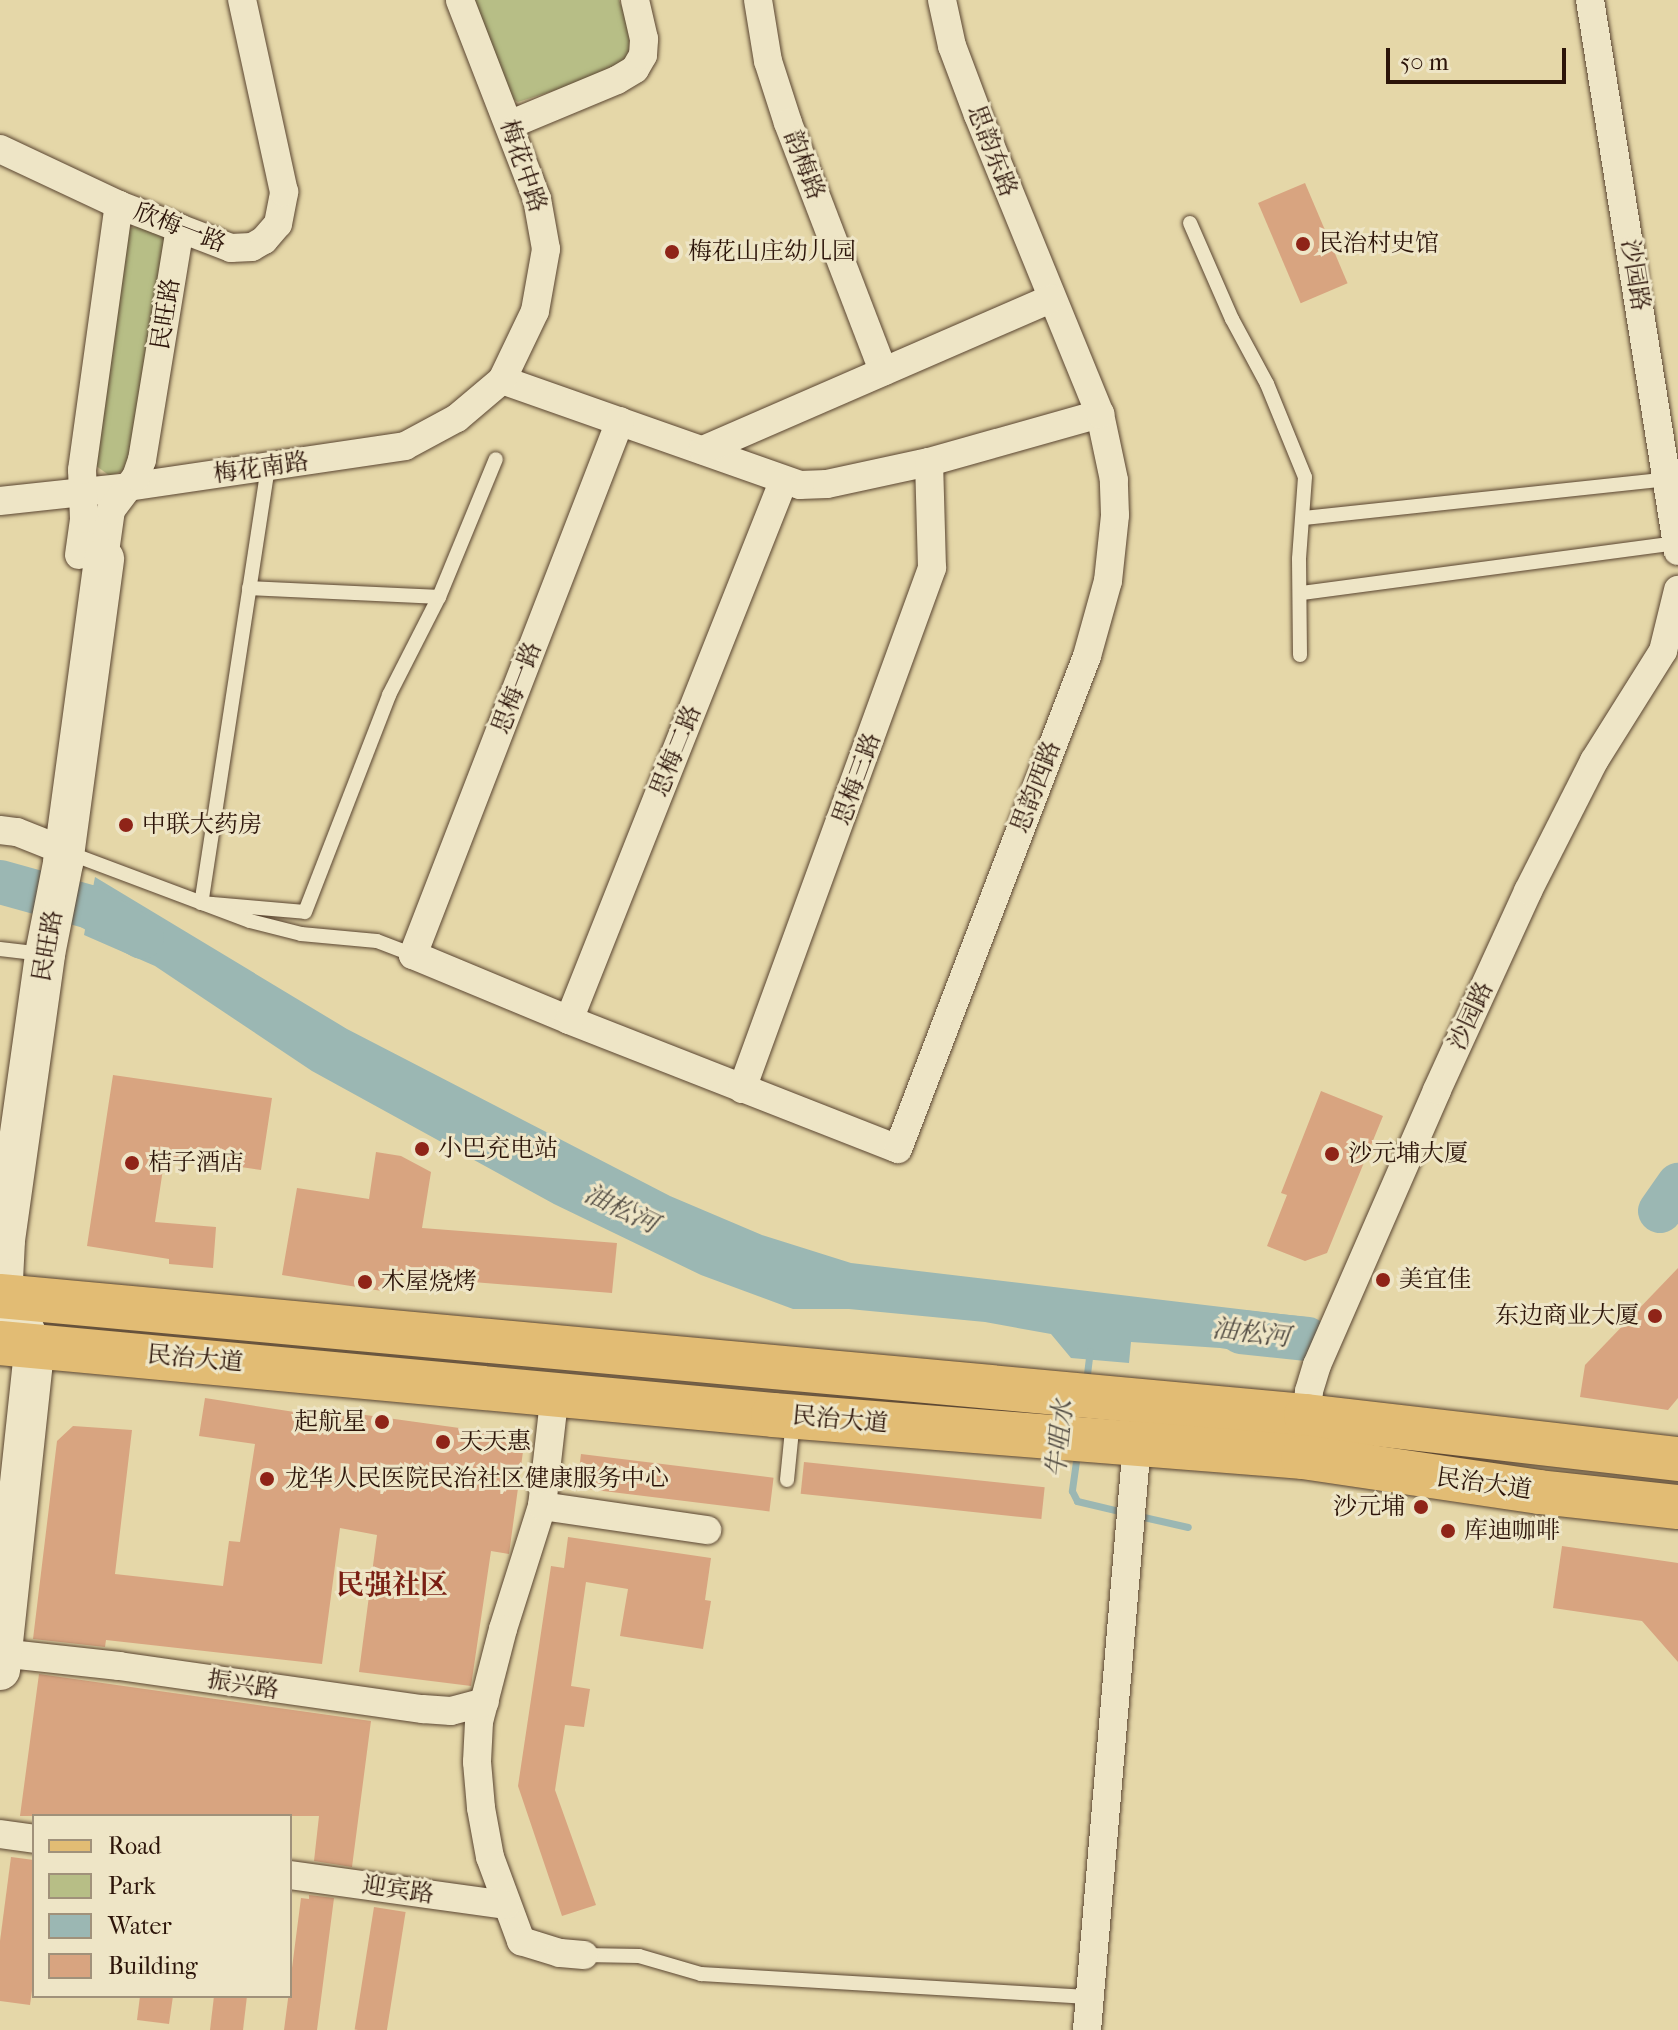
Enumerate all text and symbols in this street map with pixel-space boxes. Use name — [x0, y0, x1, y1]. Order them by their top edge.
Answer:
scale bar — [1390, 32, 1570, 82]
text: 50 m — [1400, 48, 1449, 76]
street label: 思韵东路 — [961, 101, 1023, 201]
street label: 梅花中路 — [494, 116, 552, 216]
street label: 韵梅路 — [778, 126, 830, 204]
street label: 欣梅一路 — [130, 197, 230, 259]
place label: 民治村史馆 — [1319, 230, 1439, 258]
marker: 民治村史馆 — [1294, 235, 1312, 253]
street label: 沙园路 — [1615, 237, 1655, 313]
place label: 梅花山庄幼儿园 — [688, 238, 856, 266]
marker: 梅花山庄幼儿园 — [663, 243, 681, 261]
street label: 民旺路 — [146, 276, 186, 352]
street label: 梅花南路 — [211, 447, 311, 489]
street label: 思梅一路 — [486, 638, 548, 738]
street label: 思梅二路 — [645, 701, 707, 801]
street label: 思梅三路 — [827, 729, 887, 829]
street label: 思韵西路 — [1005, 737, 1067, 837]
place label: 中联大药房 — [142, 811, 262, 839]
marker: 中联大药房 — [117, 816, 135, 834]
street label: 民旺路 — [28, 908, 68, 984]
street label: 沙园路 — [1443, 977, 1499, 1055]
place label: 小巴充电站 — [438, 1135, 558, 1163]
marker: 小巴充电站 — [413, 1140, 431, 1158]
place label: 沙元埔大厦 — [1348, 1140, 1468, 1168]
marker: 沙元埔大厦 — [1323, 1145, 1341, 1163]
place label: 桔子酒店 — [148, 1149, 244, 1177]
marker: 桔子酒店 — [123, 1154, 141, 1172]
water label: 油松河 — [579, 1178, 663, 1240]
place label: 美宜佳 — [1399, 1266, 1471, 1294]
place label: 木屋烧烤 — [381, 1268, 477, 1296]
marker: 美宜佳 — [1374, 1271, 1392, 1289]
marker: 木屋烧烤 — [356, 1273, 374, 1291]
place label: 东边商业大厦 — [1495, 1302, 1639, 1330]
marker: 东边商业大厦 — [1646, 1307, 1664, 1325]
water label: 油松河 — [1210, 1313, 1292, 1353]
street label: 民治大道 — [146, 1340, 244, 1378]
water label: 牛咀水 — [1040, 1399, 1080, 1479]
street label: 民治大道 — [791, 1401, 889, 1439]
place label: 起航星 — [294, 1408, 366, 1436]
marker: 起航星 — [373, 1413, 391, 1431]
place label: 天天惠 — [459, 1428, 531, 1456]
marker: 天天惠 — [434, 1433, 452, 1451]
street label: 民治大道 — [1434, 1463, 1534, 1505]
place label: 龙华人民医院民治社区健康服务中心 — [285, 1465, 669, 1493]
marker: 龙华人民医院民治社区健康服务中心 — [256, 1468, 278, 1490]
place label: 沙元埔 — [1333, 1493, 1405, 1521]
marker: 沙元埔 — [1412, 1498, 1430, 1516]
place label: 库迪咖啡 — [1464, 1517, 1560, 1545]
marker: 库迪咖啡 — [1439, 1522, 1457, 1540]
district label: 民强社区 — [336, 1568, 448, 1602]
street label: 振兴路 — [205, 1665, 281, 1705]
legend — [32, 1814, 292, 1998]
text: Road — [108, 1832, 161, 1860]
street label: 迎宾路 — [360, 1871, 436, 1909]
text: Park — [108, 1872, 156, 1900]
text: Water — [108, 1912, 172, 1940]
text: Building — [108, 1952, 198, 1980]

